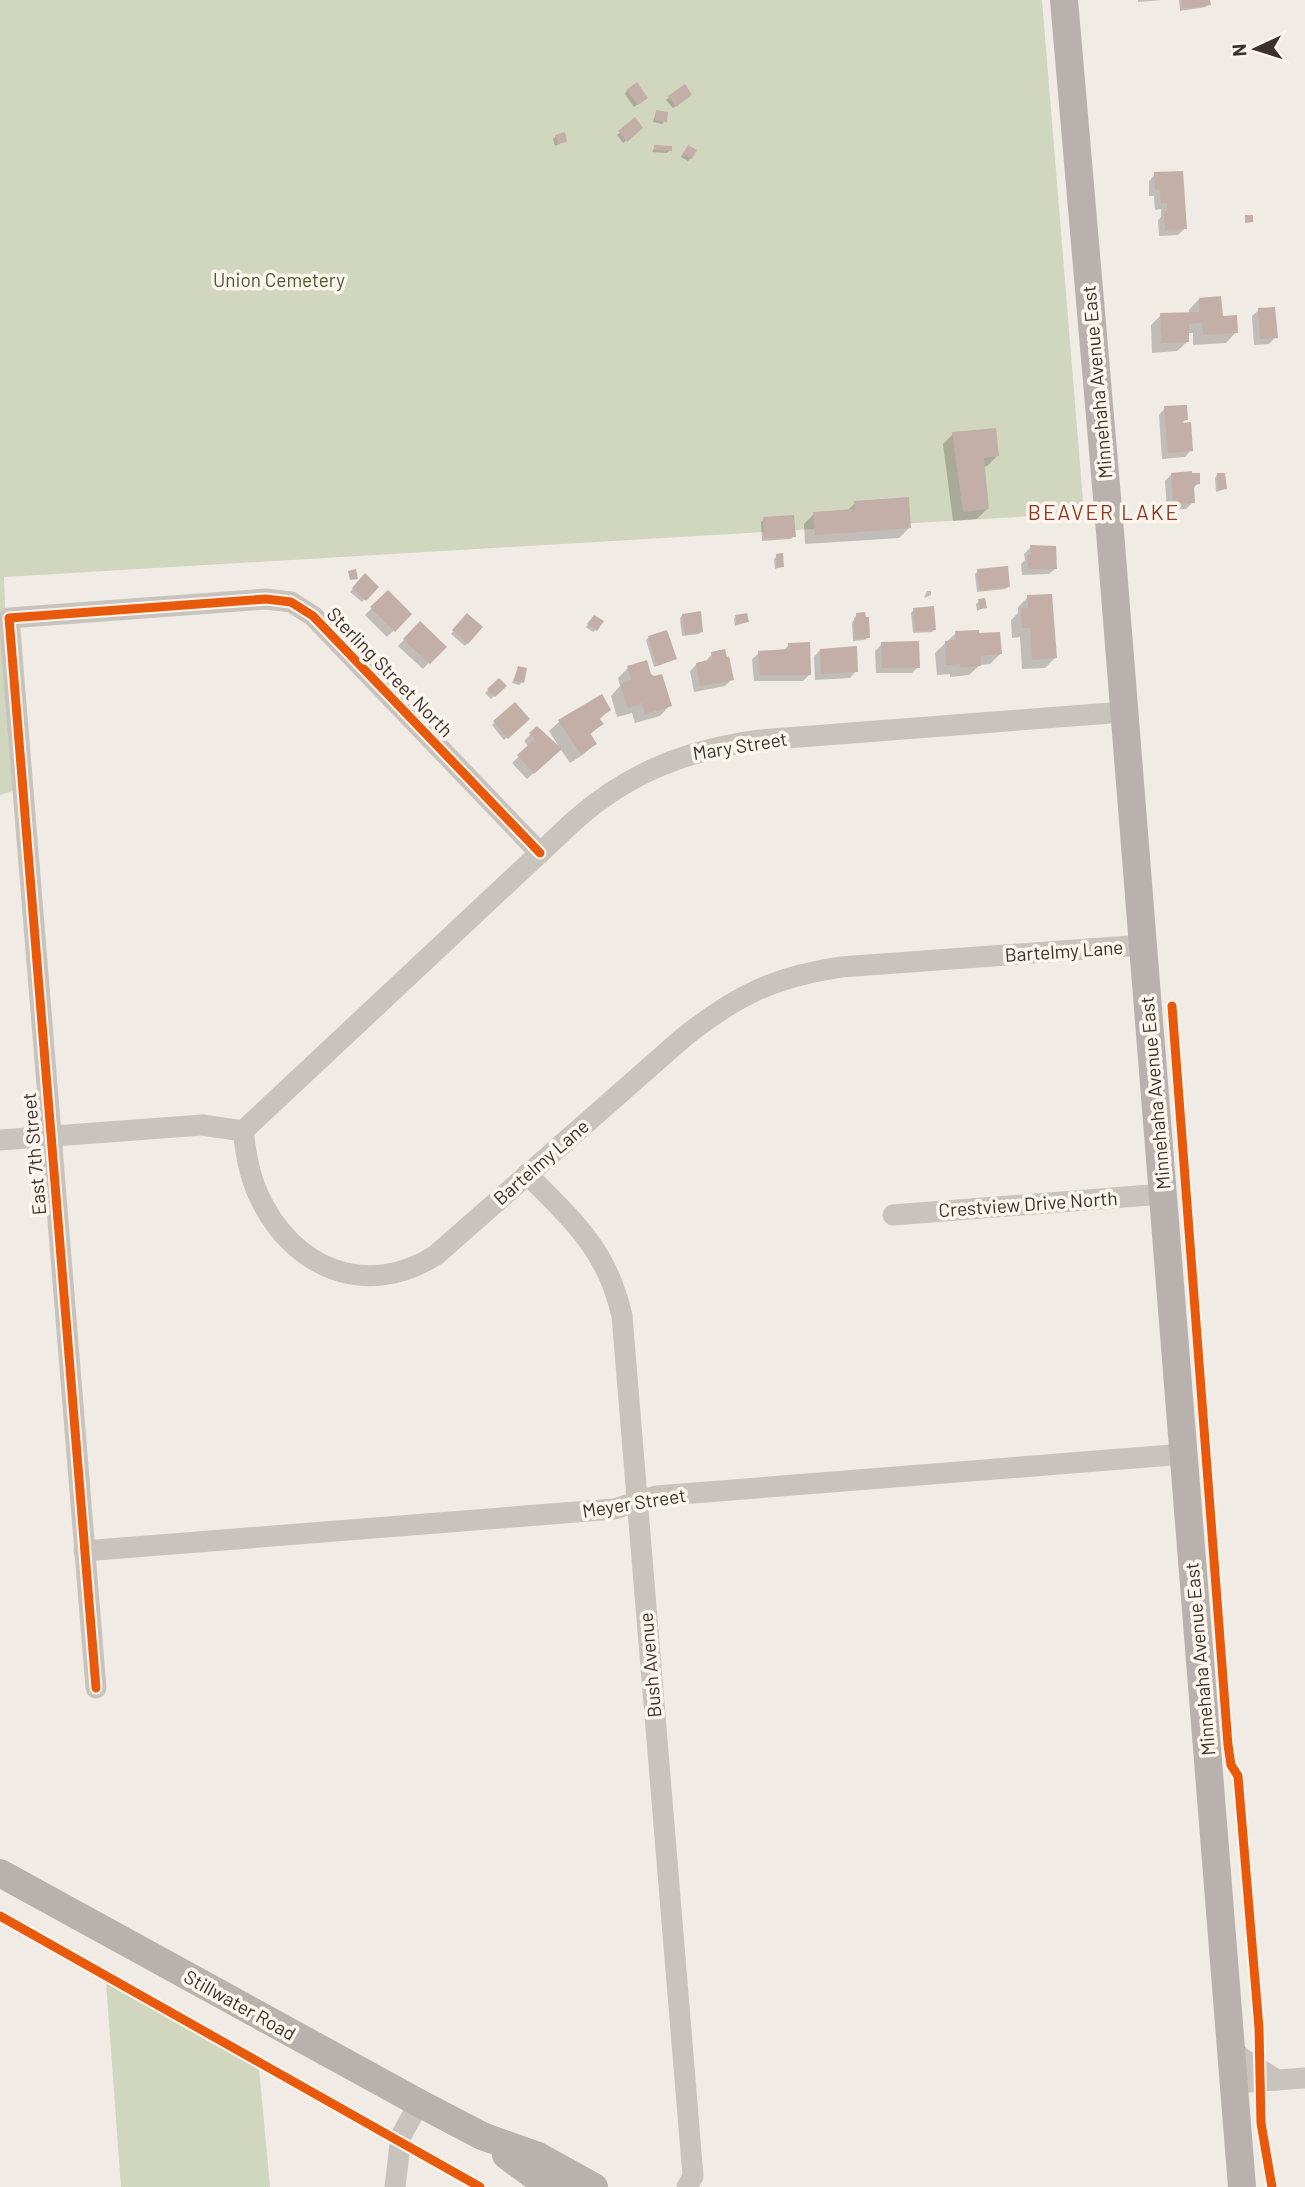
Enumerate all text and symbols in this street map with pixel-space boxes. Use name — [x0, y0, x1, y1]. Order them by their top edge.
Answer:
north arrow — [1221, 14, 1291, 84]
text: N — [1227, 43, 1250, 57]
park label: Union Cemetery — [213, 268, 345, 291]
street label: Minnehaha Avenue East — [1077, 284, 1116, 480]
district label: BEAVER LAKE — [1028, 499, 1180, 524]
street label: Sterling Street North — [323, 602, 458, 741]
street label: Mary Street — [691, 727, 789, 764]
street label: Bartelmy Lane — [1004, 935, 1124, 966]
street label: Minnehaha Avenue East — [1135, 995, 1174, 1191]
street label: East 7th Street — [17, 1092, 50, 1216]
street label: Bartelmy Lane — [488, 1114, 593, 1209]
street label: Crestview Drive North — [938, 1186, 1118, 1221]
street label: Meyer Street — [580, 1483, 687, 1522]
street label: Minnehaha Avenue East — [1180, 1561, 1219, 1757]
street label: Bush Avenue — [633, 1612, 666, 1719]
street label: Stillwater Road — [180, 1964, 300, 2045]

